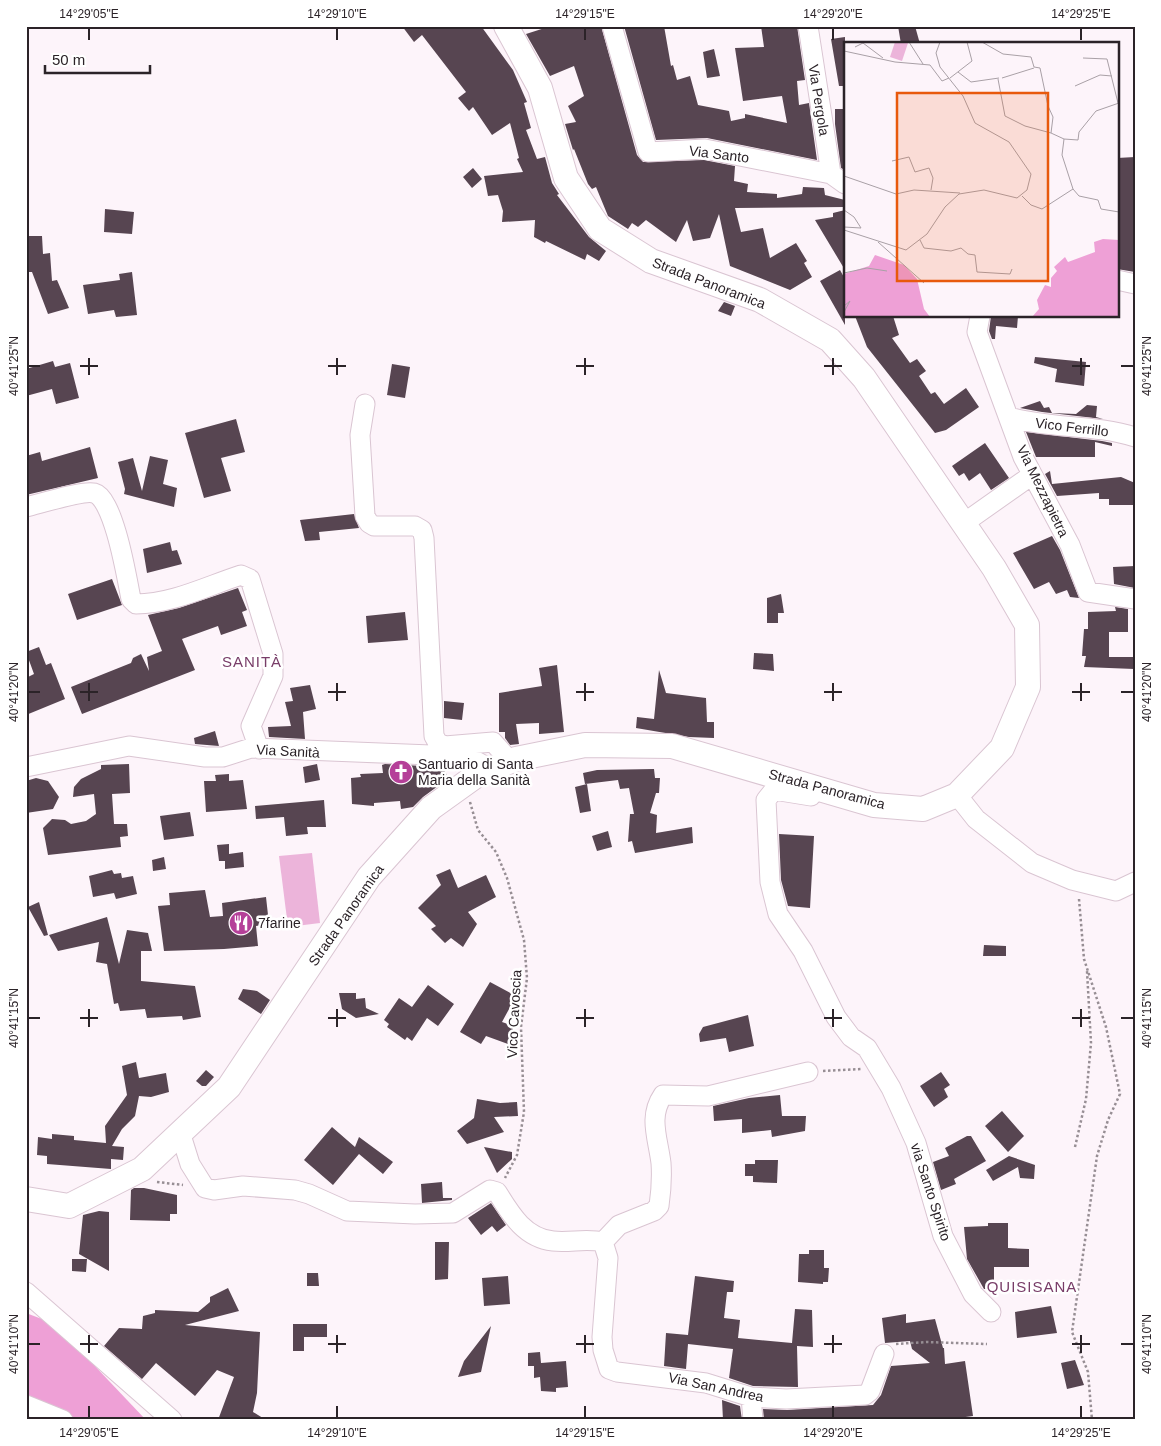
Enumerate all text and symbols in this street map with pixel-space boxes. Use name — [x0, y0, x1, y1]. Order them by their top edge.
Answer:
text: 14°29'05"E — [59, 7, 119, 21]
text: 14°29'10"E — [307, 7, 367, 21]
text: 14°29'15"E — [555, 7, 615, 21]
text: 14°29'20"E — [803, 7, 863, 21]
text: 14°29'25"E — [1051, 7, 1111, 21]
scale bar — [45, 42, 150, 74]
inset map — [844, 42, 1118, 318]
text: 50 m — [52, 51, 85, 68]
street label: Via Pergola — [805, 63, 833, 137]
street label: Via Santo — [688, 142, 750, 166]
street label: Strada Panoramica — [650, 254, 768, 312]
text: 40°41'25"N — [7, 336, 21, 396]
text: 40°41'25"N — [1140, 336, 1154, 396]
street label: Vico Ferrillo — [1034, 415, 1110, 439]
street label: Via Mezzapietra — [1014, 442, 1072, 540]
district label: SANITÀ — [222, 653, 282, 670]
text: 40°41'20"N — [7, 662, 21, 722]
text: 40°41'20"N — [1140, 662, 1154, 722]
street label: Via Sanità — [256, 741, 320, 761]
place label: Santuario di Santa Maria della Sanità — [418, 756, 533, 788]
church icon: Santuario di Santa Maria della Sanità — [388, 759, 414, 785]
street label: Strada Panoramica — [767, 766, 887, 812]
street label: Strada Panoramica — [305, 861, 387, 969]
restaurant icon: 7farine — [228, 910, 254, 936]
place label: 7farine — [258, 915, 301, 931]
street label: Vico Cavoscia — [504, 969, 524, 1059]
text: 40°41'15"N — [7, 988, 21, 1048]
text: 40°41'15"N — [1140, 988, 1154, 1048]
street label: via Santo Spirito — [908, 1141, 954, 1243]
district label: QUISISANA — [987, 1278, 1077, 1295]
text: 40°41'10"N — [7, 1314, 21, 1374]
text: 40°41'10"N — [1140, 1314, 1154, 1374]
street label: Via San Andrea — [667, 1369, 765, 1405]
text: 14°29'05"E — [59, 1426, 119, 1440]
text: 14°29'10"E — [307, 1426, 367, 1440]
text: 14°29'15"E — [555, 1426, 615, 1440]
text: 14°29'20"E — [803, 1426, 863, 1440]
text: 14°29'25"E — [1051, 1426, 1111, 1440]

